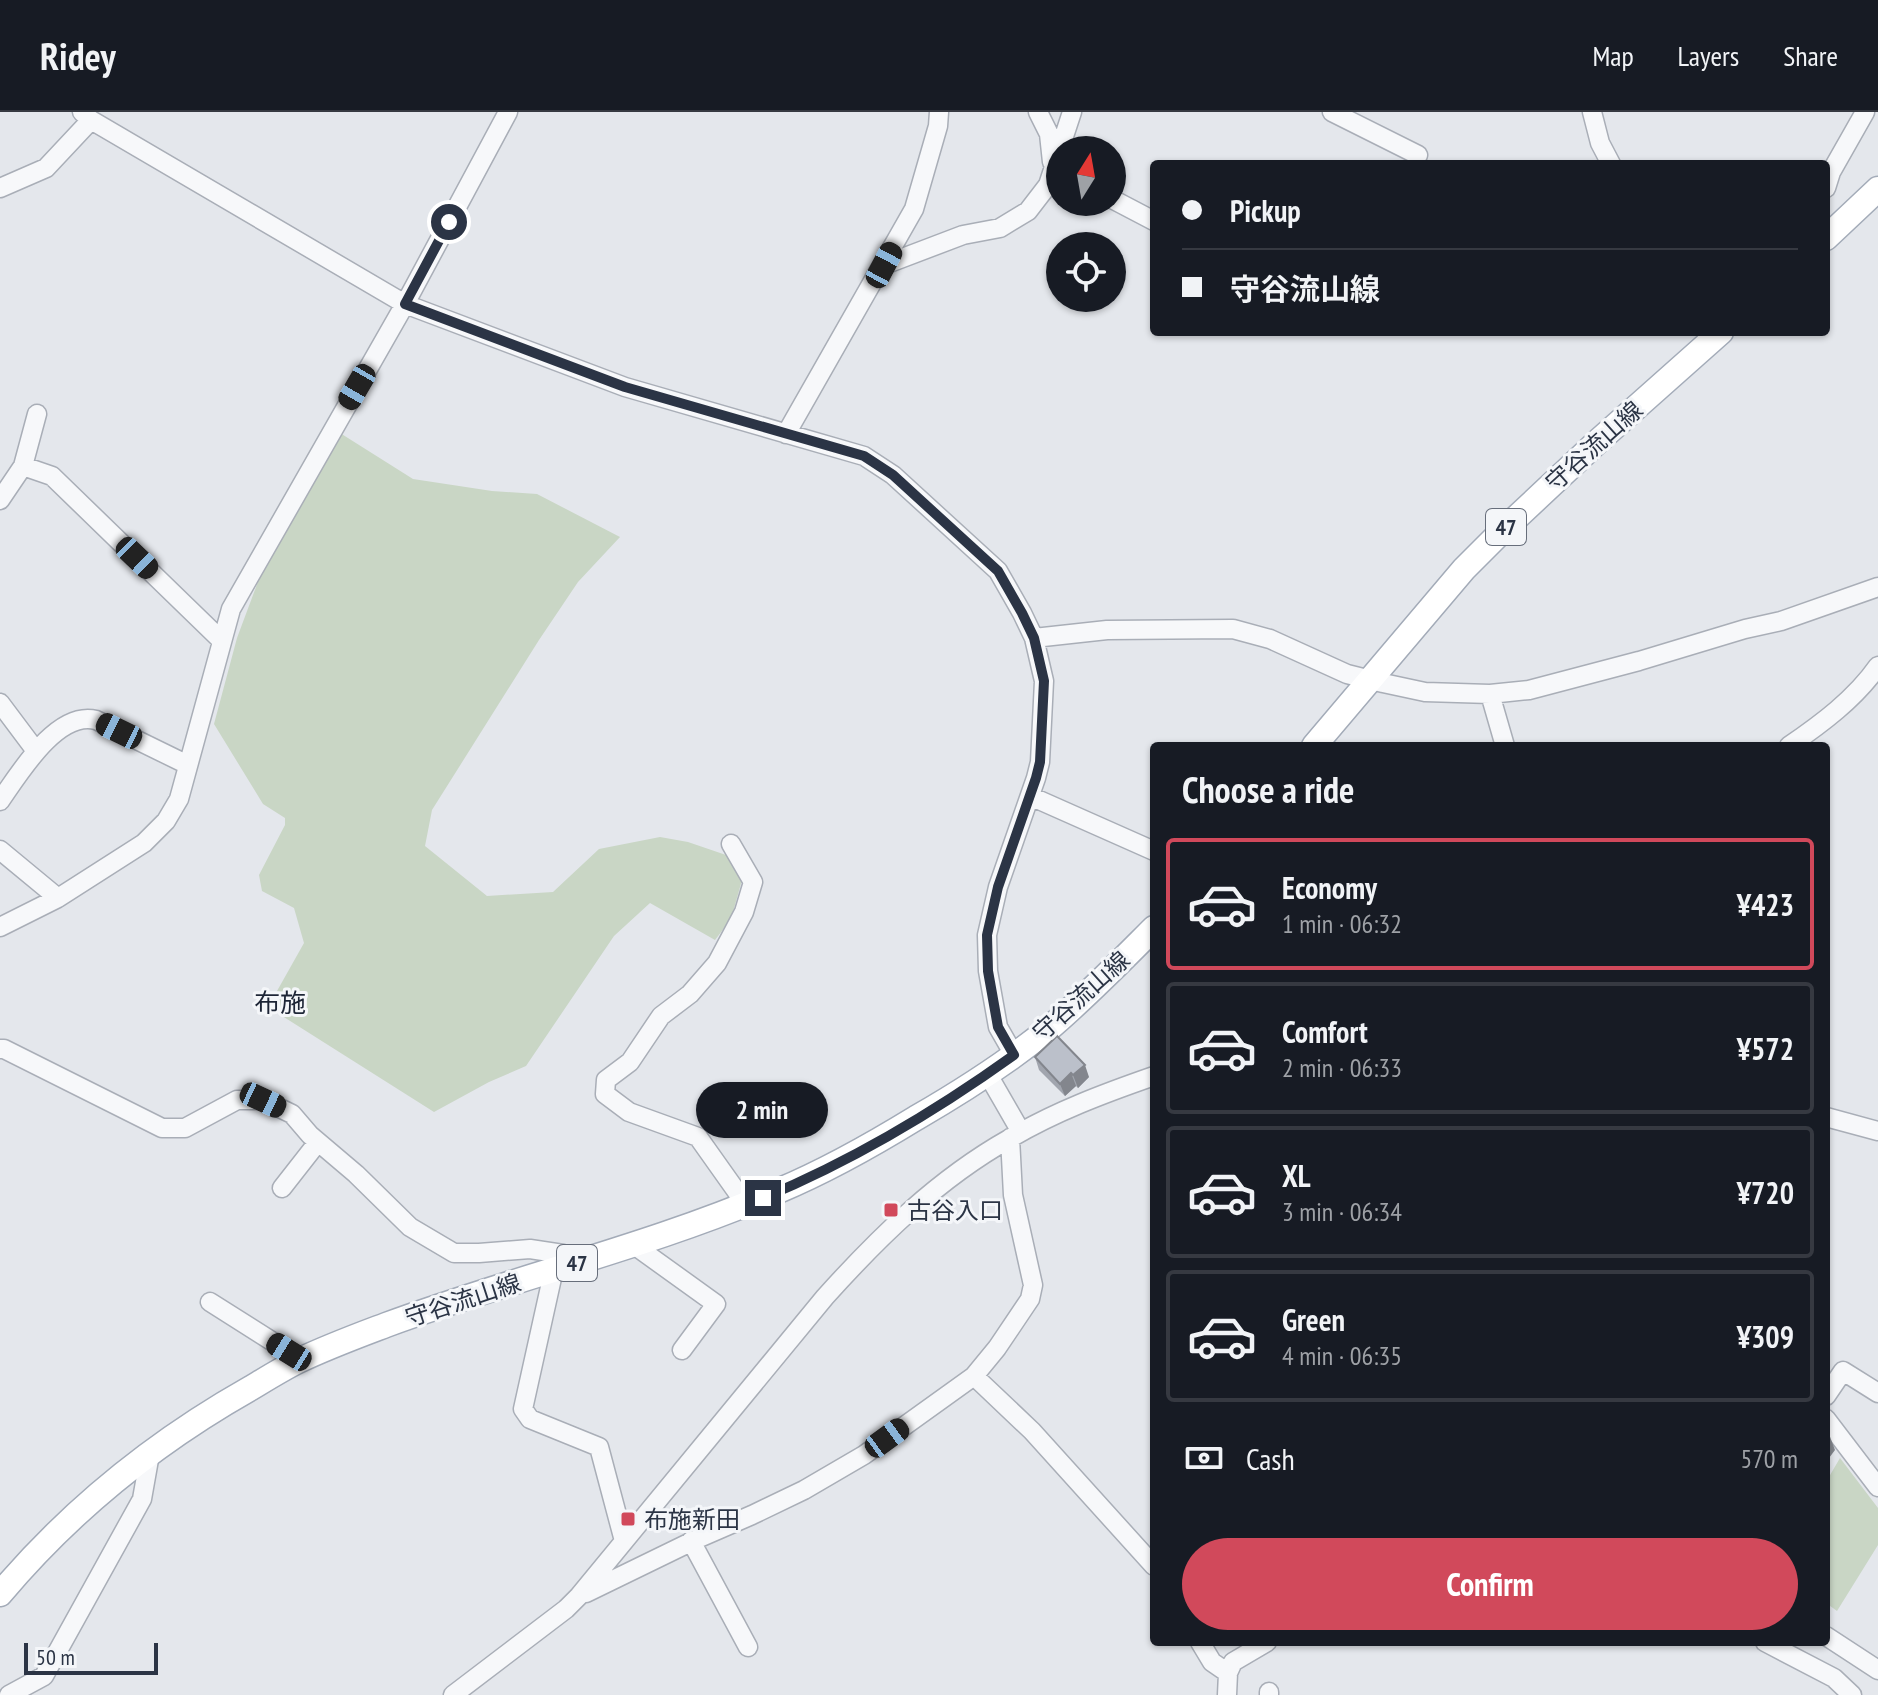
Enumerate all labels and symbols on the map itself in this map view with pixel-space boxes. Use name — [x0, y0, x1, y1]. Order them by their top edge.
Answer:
north arrow — [1046, 136, 1126, 216]
route start — [431, 204, 467, 240]
car — [862, 238, 906, 292]
car — [335, 360, 379, 414]
street label: 守谷流山線 — [1539, 394, 1649, 498]
road number: 47 — [1486, 509, 1526, 545]
car — [111, 533, 163, 583]
car — [92, 710, 146, 752]
street label: 守谷流山線 — [1026, 944, 1136, 1048]
district label: 布施 — [254, 986, 306, 1019]
car — [236, 1079, 290, 1121]
callout: 2 min — [697, 1082, 829, 1138]
route end — [745, 1180, 781, 1216]
place label: 古谷入口 — [907, 1195, 1003, 1226]
marker: 古谷入口 — [882, 1201, 900, 1219]
road number: 47 — [557, 1245, 597, 1281]
street label: 守谷流山線 — [401, 1267, 525, 1333]
car — [262, 1329, 316, 1375]
car — [861, 1414, 913, 1462]
place label: 布施新田 — [644, 1504, 740, 1535]
marker: 布施新田 — [619, 1510, 637, 1528]
scale bar — [24, 1639, 158, 1675]

